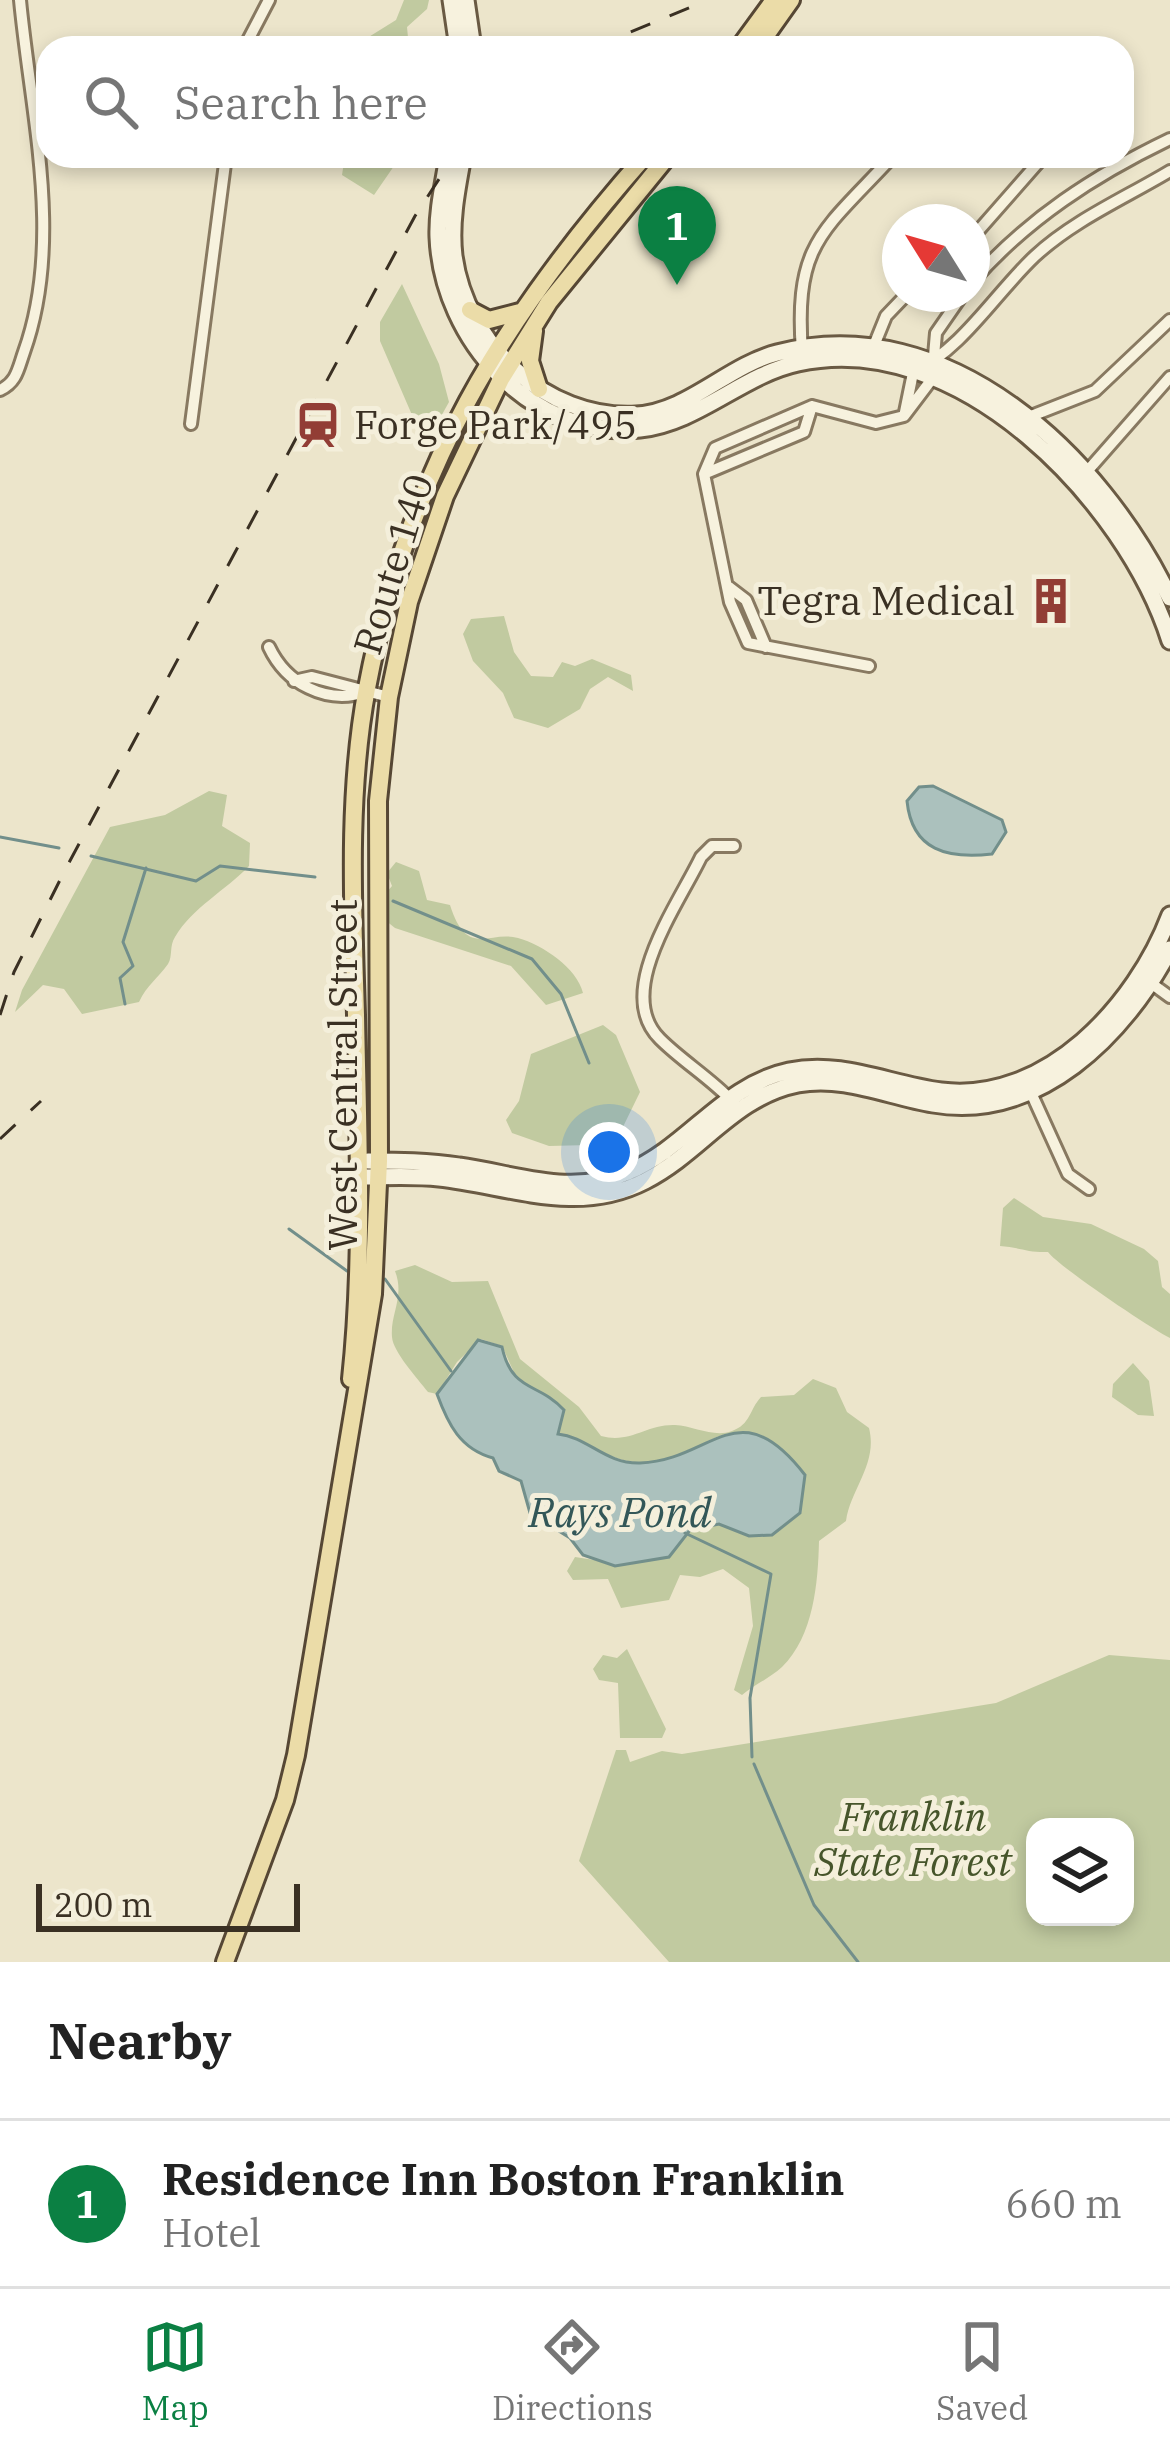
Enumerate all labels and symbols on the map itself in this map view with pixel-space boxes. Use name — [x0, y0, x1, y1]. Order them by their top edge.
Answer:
pin: 1 — [638, 186, 716, 285]
north arrow — [882, 204, 990, 312]
place label: Forge Park/495 — [354, 399, 637, 450]
station icon: Forge Park/495 — [293, 400, 343, 450]
street label: Route 140 — [341, 468, 444, 660]
place label: Tegra Medical — [757, 575, 1015, 626]
building icon: Tegra Medical — [1026, 576, 1076, 626]
street label: West Central Street — [317, 899, 368, 1251]
your location — [579, 1122, 639, 1182]
water label: Rays Pond — [527, 1484, 713, 1539]
park label: Franklin State Forest — [813, 1791, 1013, 1887]
scale bar — [36, 1878, 300, 1931]

